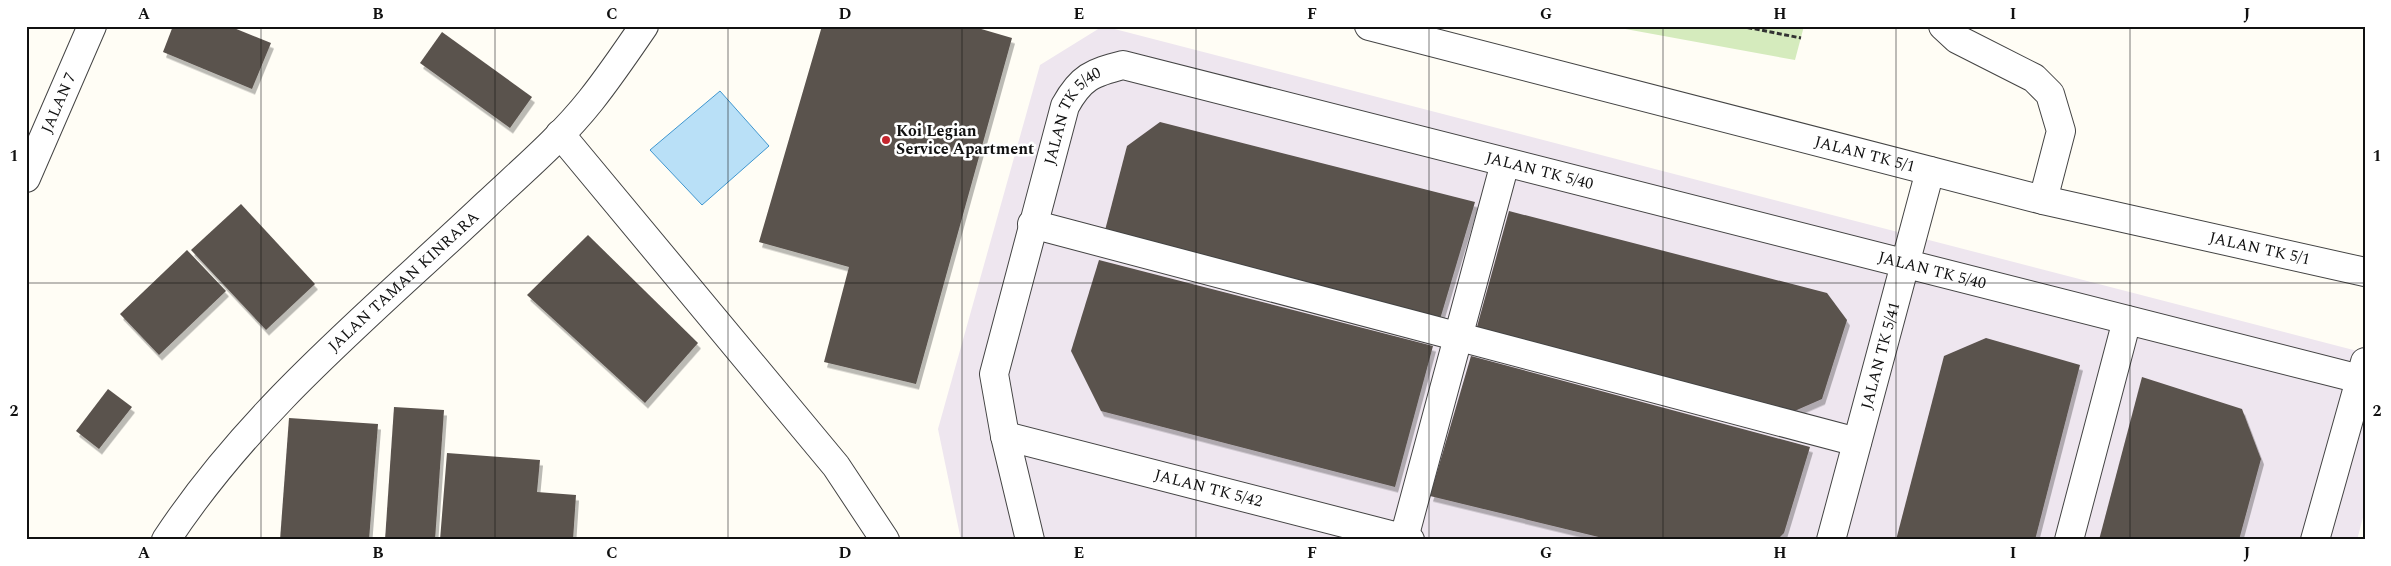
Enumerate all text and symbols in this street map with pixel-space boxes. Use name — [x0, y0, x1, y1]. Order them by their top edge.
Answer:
text: A — [138, 2, 151, 26]
text: B — [372, 2, 384, 26]
text: C — [606, 2, 618, 26]
text: D — [839, 2, 852, 26]
text: E — [1074, 2, 1084, 26]
text: F — [1307, 2, 1317, 26]
text: G — [1540, 2, 1552, 26]
text: H — [1773, 2, 1787, 26]
text: I — [2010, 2, 2016, 26]
text: J — [2244, 2, 2251, 26]
street label: JALAN TK 5/40 — [1038, 61, 1105, 168]
street label: JALAN 7 — [35, 69, 82, 137]
place label: Koi Legian Service Apartment — [896, 119, 1034, 161]
street label: JALAN TK 5/1 — [1812, 130, 1917, 178]
marker: Koi Legian Service Apartment — [880, 134, 892, 146]
text: 1 — [10, 144, 18, 168]
text: 1 — [2373, 144, 2381, 168]
street label: JALAN TK 5/40 — [1483, 145, 1596, 196]
street label: JALAN TAMAN KINRARA — [323, 205, 484, 358]
street label: JALAN TK 5/1 — [2207, 226, 2312, 271]
street label: JALAN TK 5/40 — [1875, 245, 1989, 296]
street label: JALAN TK 5/41 — [1855, 299, 1906, 412]
text: 2 — [10, 399, 19, 423]
text: 2 — [2373, 399, 2382, 423]
street label: JALAN TK 5/42 — [1152, 463, 1265, 514]
text: A — [138, 541, 151, 565]
text: B — [372, 541, 384, 565]
text: C — [606, 541, 618, 565]
text: D — [839, 541, 852, 565]
text: E — [1074, 541, 1084, 565]
text: F — [1307, 541, 1317, 565]
text: G — [1540, 541, 1552, 565]
text: H — [1773, 541, 1787, 565]
text: I — [2010, 541, 2016, 565]
text: J — [2244, 541, 2251, 565]

